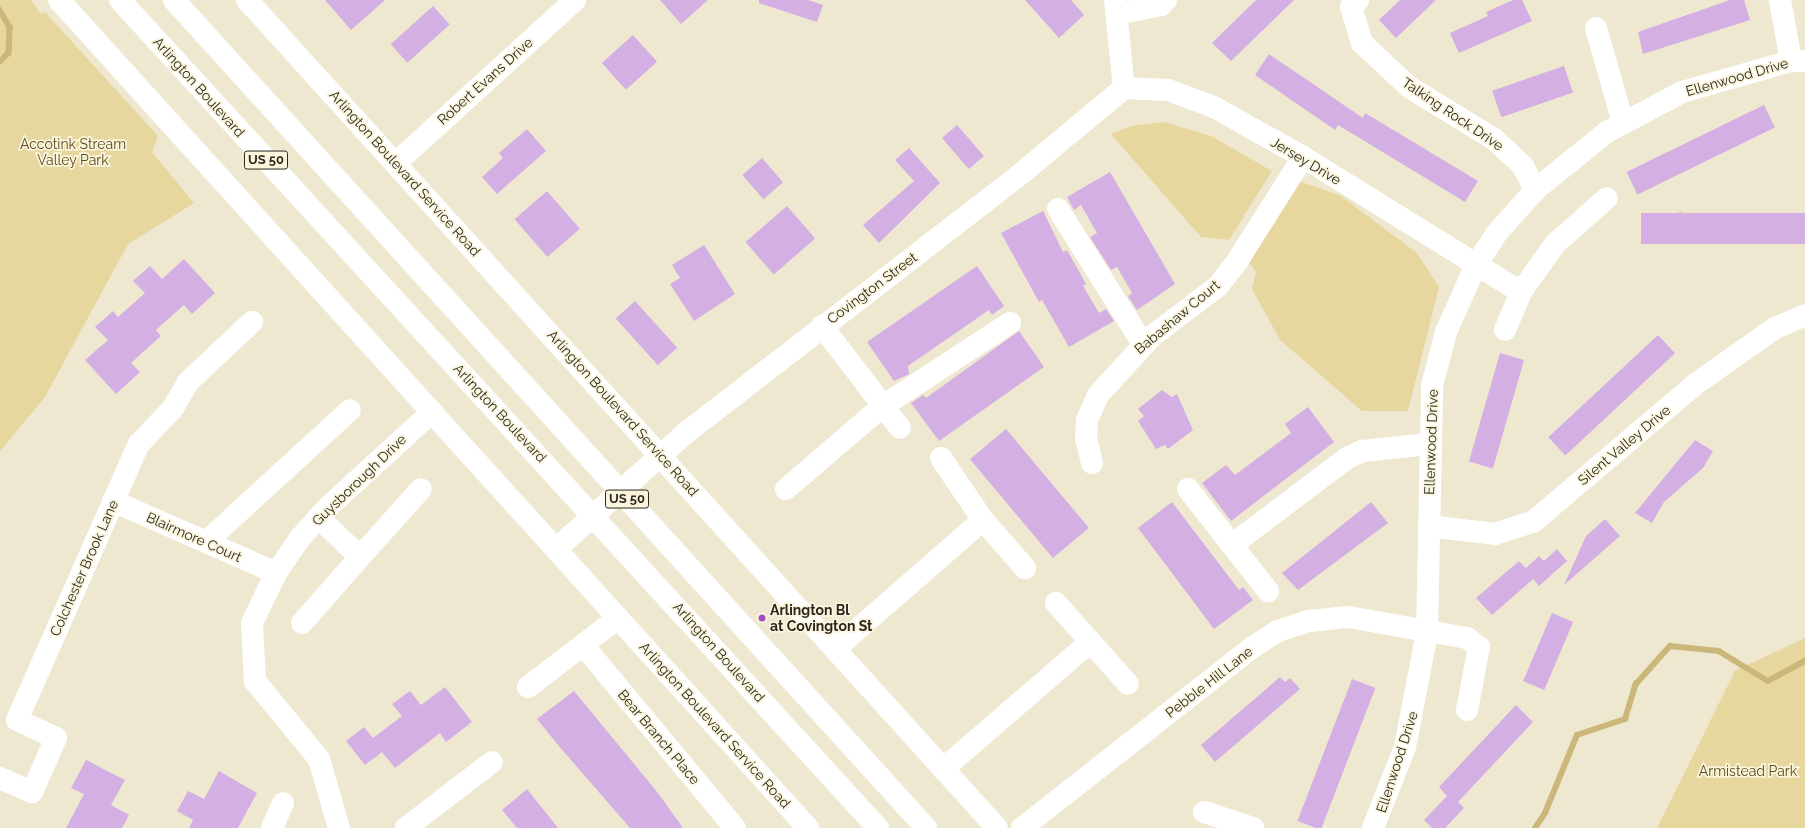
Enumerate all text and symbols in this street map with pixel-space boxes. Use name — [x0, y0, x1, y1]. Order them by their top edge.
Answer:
street label: Arlington Boulevard — [150, 34, 248, 140]
street label: Robert Evans Drive — [434, 34, 536, 128]
street label: Ellenwood Drive — [1684, 54, 1790, 100]
street label: Talking Rock Drive — [1399, 74, 1507, 154]
street label: Arlington Boulevard Service Road — [326, 87, 484, 259]
street label: Jersey Drive — [1268, 133, 1344, 189]
park label: Accotink Stream Valley Park — [20, 136, 126, 168]
road number: US 50 — [243, 149, 289, 171]
street label: Covington Street — [824, 249, 920, 327]
street label: Babashaw Court — [1131, 276, 1223, 358]
street label: Arlington Boulevard Service Road — [544, 327, 702, 499]
street label: Arlington Boulevard — [450, 360, 550, 466]
street label: Ellenwood Drive — [1421, 389, 1441, 495]
street label: Silent Valley Drive — [1574, 401, 1674, 489]
street label: Guysborough Drive — [308, 431, 410, 529]
road number: US 50 — [604, 488, 650, 510]
street label: Colchester Brook Lane — [46, 497, 122, 639]
street label: Blairmore Court — [144, 509, 244, 565]
street label: Arlington Boulevard — [670, 599, 768, 705]
place label: Arlington Bl at Covington St — [770, 602, 872, 634]
marker: Arlington Bl at Covington St — [757, 613, 767, 623]
street label: Arlington Boulevard Service Road — [636, 639, 794, 811]
street label: Pebble Hill Lane — [1162, 643, 1256, 721]
street label: Bear Branch Place — [614, 686, 704, 788]
street label: Ellenwood Drive — [1373, 709, 1421, 815]
park label: Armistead Park — [1699, 763, 1797, 779]

